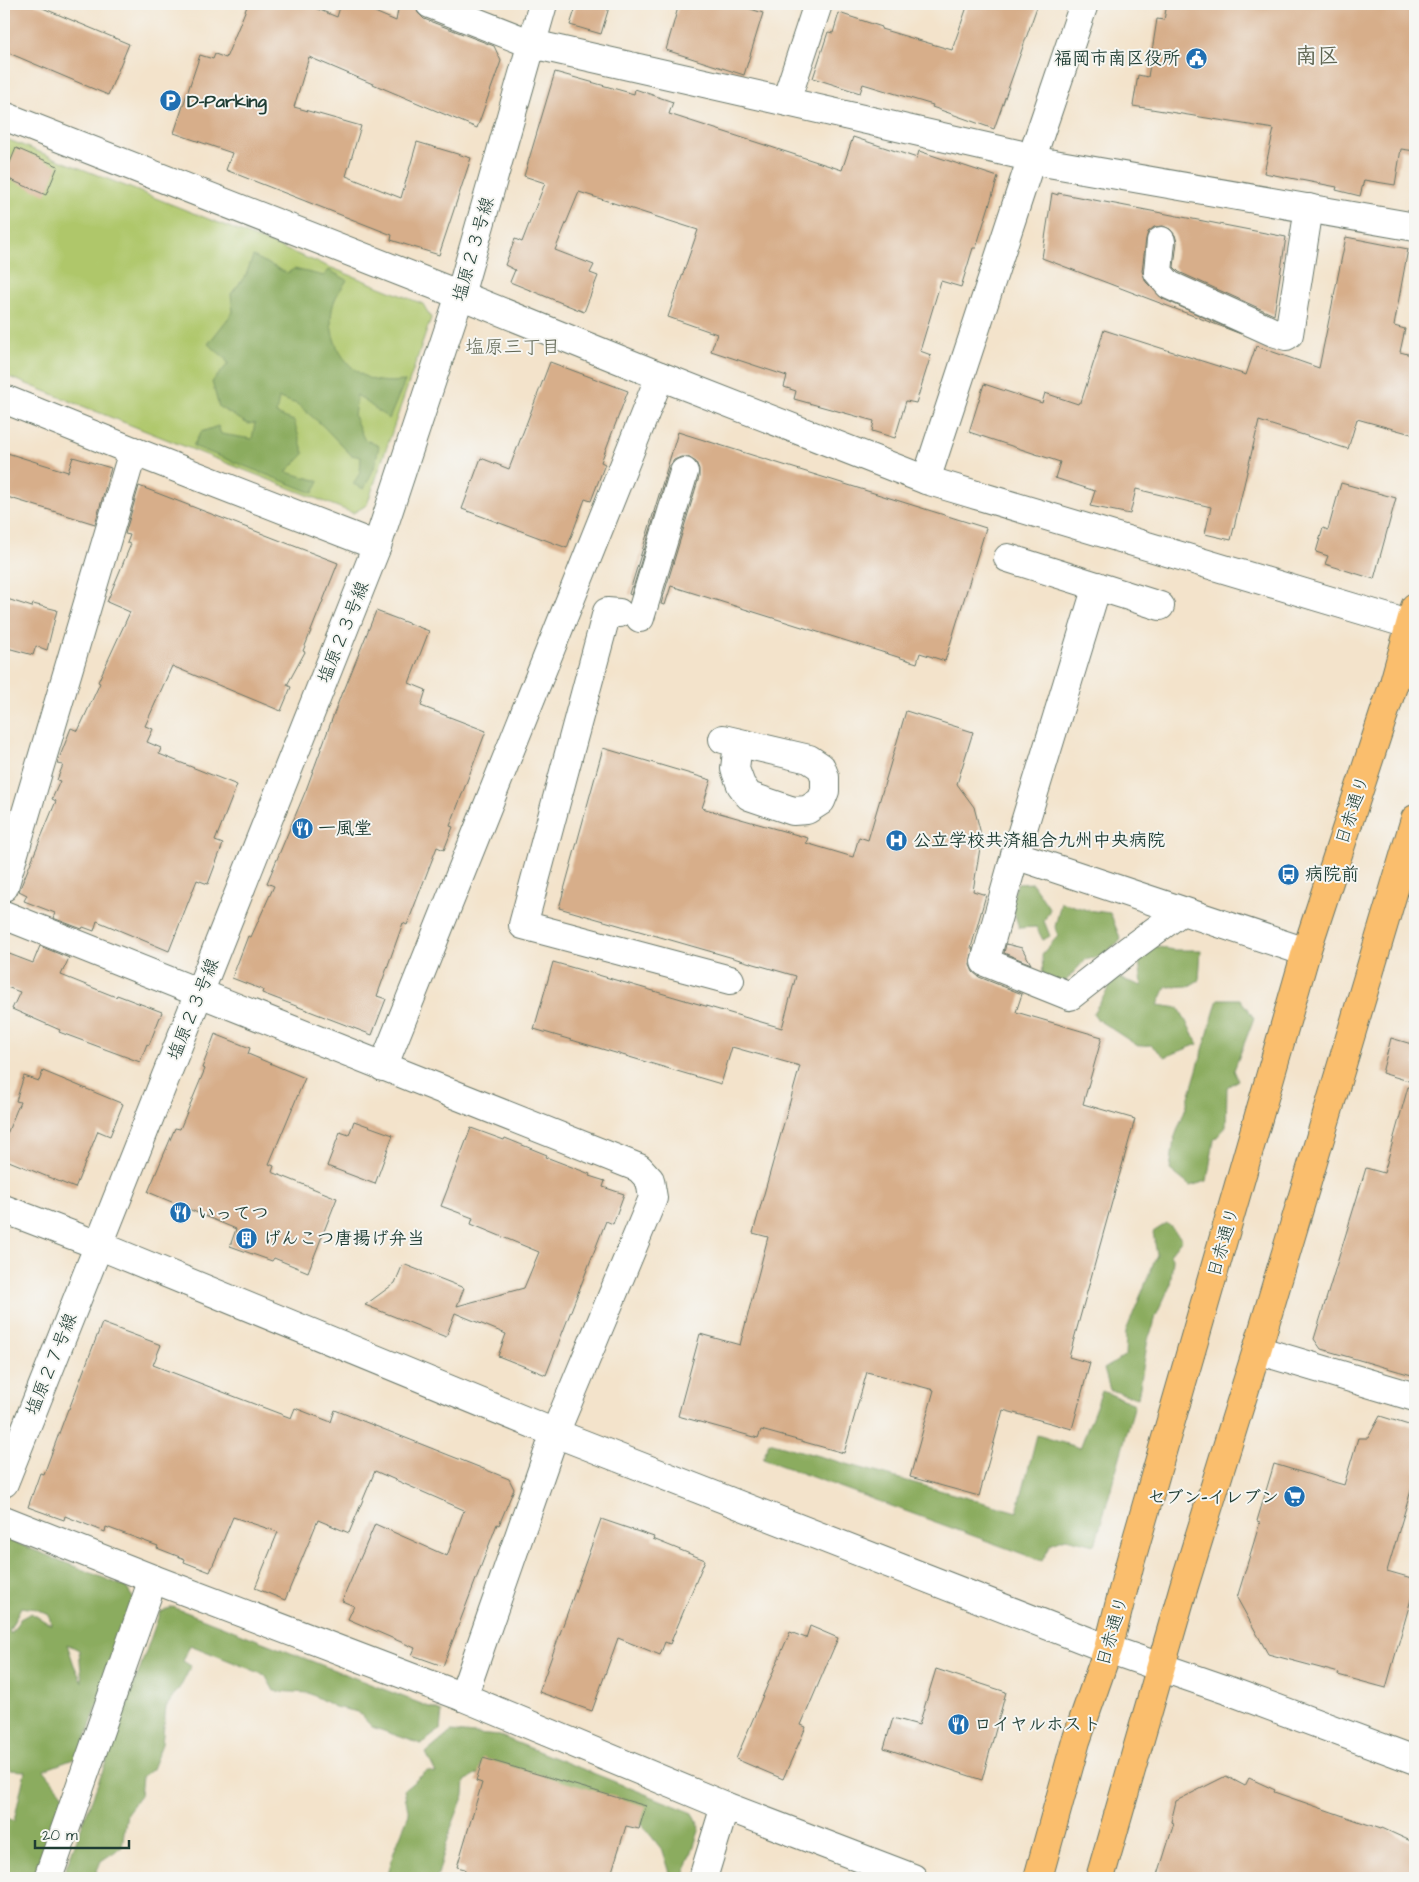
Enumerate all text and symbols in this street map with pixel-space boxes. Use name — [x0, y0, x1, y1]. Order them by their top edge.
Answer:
district label: 南区 — [1295, 41, 1339, 72]
place label: 福岡市南区役所 — [1054, 46, 1180, 71]
public building icon: 福岡市南区役所 — [1184, 46, 1208, 70]
parking icon: D-Parking — [159, 89, 183, 113]
place label: D-Parking — [187, 89, 268, 115]
street label: 塩原２３号線 — [447, 194, 500, 304]
district label: 塩原三丁目 — [465, 334, 561, 361]
street label: 塩原２３号線 — [312, 577, 375, 687]
street label: 日赤通り — [1329, 772, 1375, 848]
restaurant icon: 一風堂 — [290, 816, 314, 840]
place label: 一風堂 — [318, 816, 372, 841]
hospital icon: 公立学校共済組合九州中央病院 — [885, 828, 909, 852]
place label: 公立学校共済組合九州中央病院 — [913, 828, 1165, 853]
bus stop icon: 病院前 — [1277, 862, 1301, 886]
place label: 病院前 — [1305, 862, 1359, 887]
street label: 塩原２３号線 — [162, 954, 225, 1064]
restaurant icon: いってつ — [169, 1201, 193, 1225]
place label: いってつ — [197, 1201, 269, 1226]
street label: 日赤通り — [1202, 1204, 1245, 1280]
building icon: げんこつ唐揚げ弁当 — [235, 1226, 259, 1250]
place label: げんこつ唐揚げ弁当 — [263, 1226, 425, 1251]
street label: 塩原２７号線 — [20, 1309, 83, 1419]
place label: セブン-イレブン — [1147, 1485, 1279, 1510]
supermarket icon: セブン-イレブン — [1283, 1485, 1307, 1509]
street label: 日赤通り — [1091, 1593, 1134, 1669]
restaurant icon: ロイヤルホスト — [946, 1712, 970, 1736]
place label: ロイヤルホスト — [974, 1712, 1101, 1737]
scale bar — [35, 1817, 129, 1849]
text: 20 m — [42, 1825, 78, 1846]

